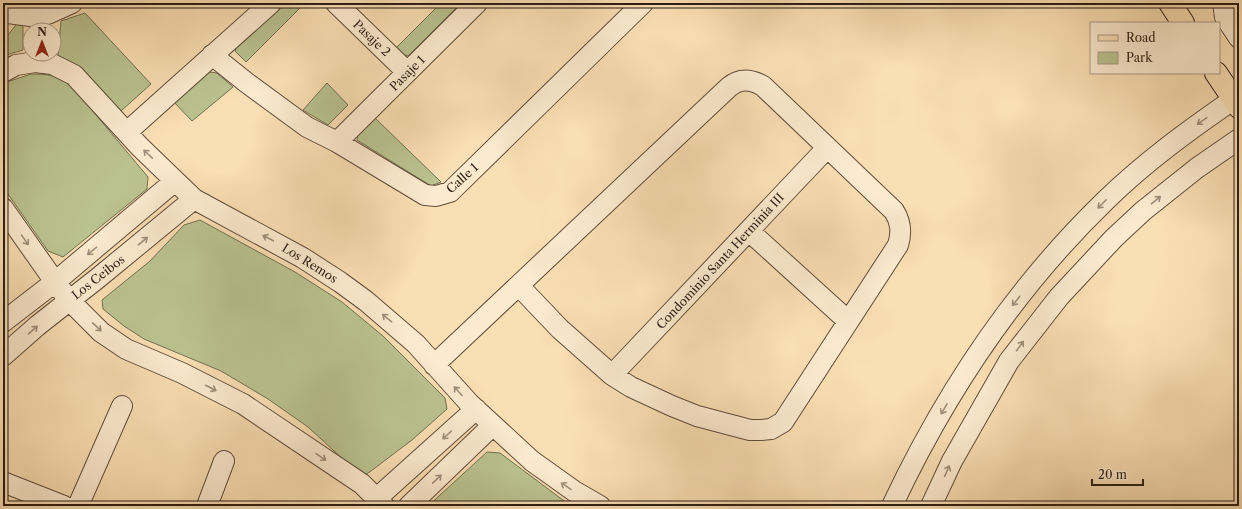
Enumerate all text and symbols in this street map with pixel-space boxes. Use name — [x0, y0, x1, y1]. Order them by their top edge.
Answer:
street label: Pasaje 2 — [350, 17, 394, 59]
north arrow — [22, 22, 62, 62]
legend — [1090, 22, 1220, 74]
text: N — [37, 25, 47, 39]
text: Road — [1126, 30, 1156, 45]
text: Park — [1126, 50, 1153, 65]
street label: Pasaje 1 — [386, 52, 428, 94]
one-way arrow — [1196, 117, 1207, 125]
one-way arrow — [143, 149, 153, 159]
street label: Calle 1 — [443, 160, 481, 196]
street label: Condominio Santa Herminia III — [653, 190, 787, 332]
one-way arrow — [1150, 196, 1161, 205]
one-way arrow — [1097, 199, 1107, 209]
one-way arrow — [262, 233, 274, 241]
one-way arrow — [21, 234, 29, 245]
one-way arrow — [138, 236, 149, 245]
street label: Los Remos — [279, 240, 341, 286]
one-way arrow — [87, 247, 97, 256]
street label: Los Ceibos — [69, 252, 127, 302]
one-way arrow — [1011, 296, 1020, 307]
one-way arrow — [381, 314, 392, 322]
one-way arrow — [92, 323, 102, 332]
one-way arrow — [27, 326, 38, 335]
one-way arrow — [1016, 341, 1024, 352]
one-way arrow — [205, 385, 217, 392]
one-way arrow — [454, 386, 463, 396]
one-way arrow — [939, 403, 947, 415]
one-way arrow — [442, 430, 452, 440]
one-way arrow — [316, 453, 327, 461]
scale bar — [1092, 461, 1143, 487]
one-way arrow — [944, 465, 952, 477]
text: 20 m — [1098, 467, 1127, 482]
one-way arrow — [432, 474, 442, 484]
one-way arrow — [561, 482, 572, 490]

